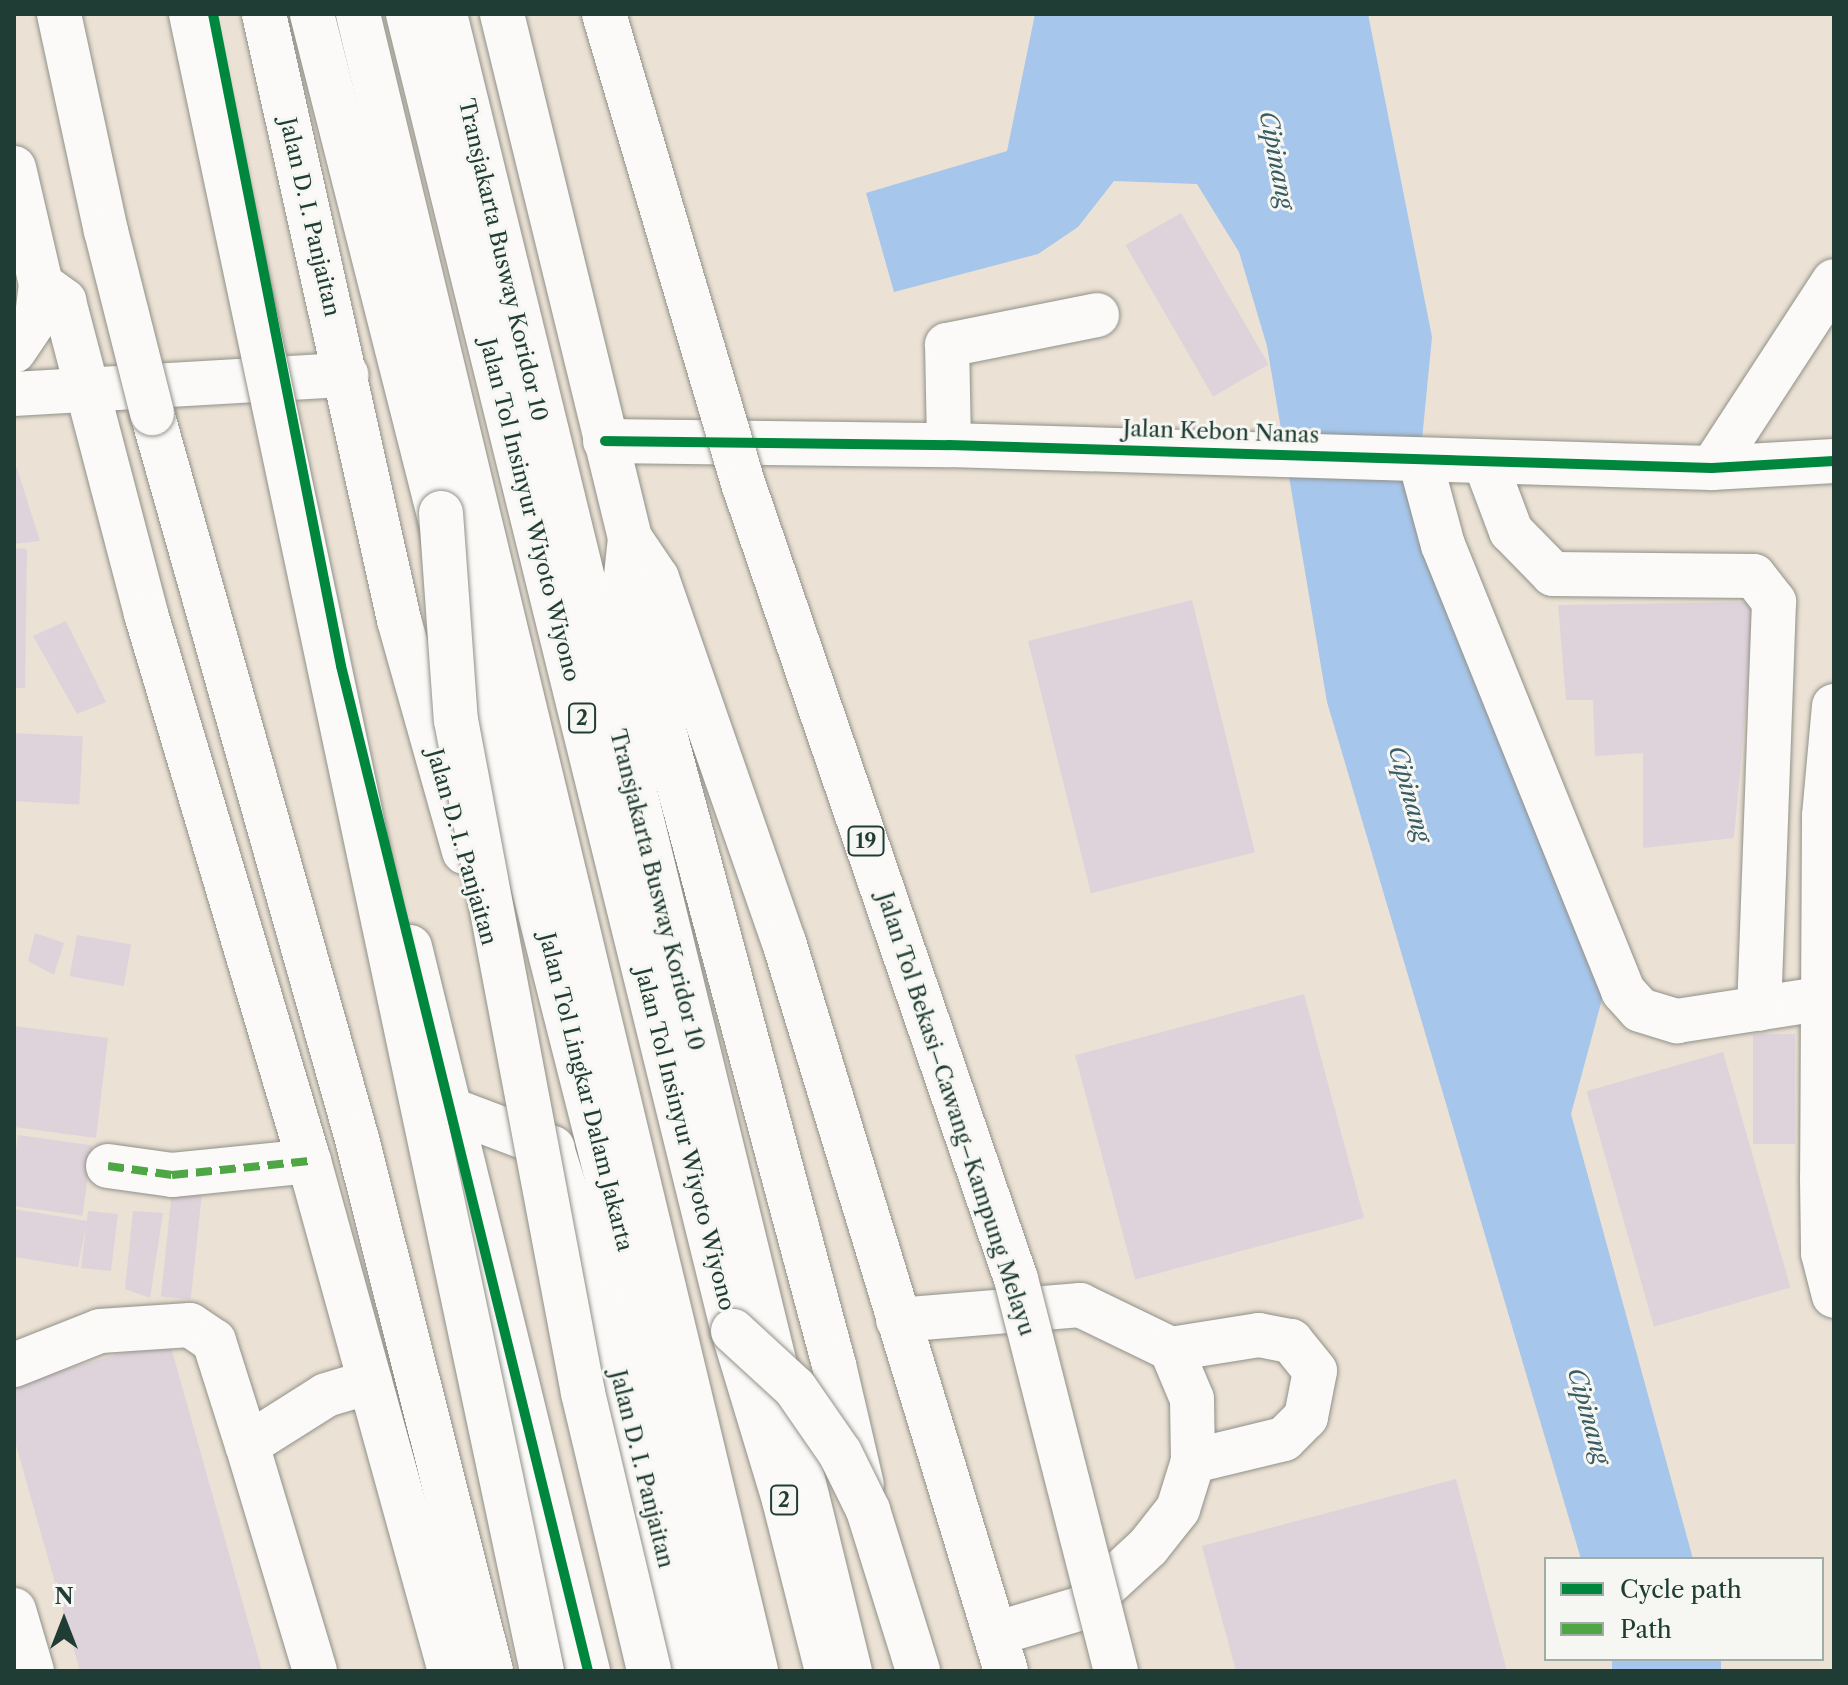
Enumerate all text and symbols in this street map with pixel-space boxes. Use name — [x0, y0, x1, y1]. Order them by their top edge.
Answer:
street label: Transjakarta Busway Koridor 10 — [453, 95, 553, 425]
water label: Cipinang — [1253, 109, 1301, 211]
street label: Jalan D. I. Panjaitan — [274, 115, 346, 319]
street label: Jalan Tol Insinyur Wiyoto Wiyono — [474, 334, 586, 686]
street label: Jalan Kebon Nanas — [1122, 415, 1320, 449]
road number: 2 — [568, 702, 596, 734]
street label: Transjakarta Busway Koridor 10 — [604, 726, 710, 1054]
water label: Cipinang — [1382, 742, 1438, 846]
street label: Jalan D. I. Panjaitan — [421, 746, 503, 948]
road number: 19 — [846, 825, 886, 857]
street label: Jalan Tol Bekasi–Cawang–Kampung Melayu — [872, 889, 1040, 1339]
street label: Jalan Tol Lingkar Dalam Jakarta — [534, 930, 638, 1254]
street label: Jalan Tol Insinyur Wiyoto Wiyono — [629, 963, 741, 1315]
water label: Cipinang — [1561, 1364, 1617, 1468]
street label: Jalan D. I. Panjaitan — [605, 1367, 679, 1571]
road number: 2 — [770, 1484, 798, 1516]
legend — [1544, 1557, 1824, 1661]
text: Cycle path — [1620, 1575, 1742, 1604]
north arrow — [24, 1581, 104, 1661]
text: N — [54, 1583, 74, 1610]
text: Path — [1620, 1615, 1672, 1644]

